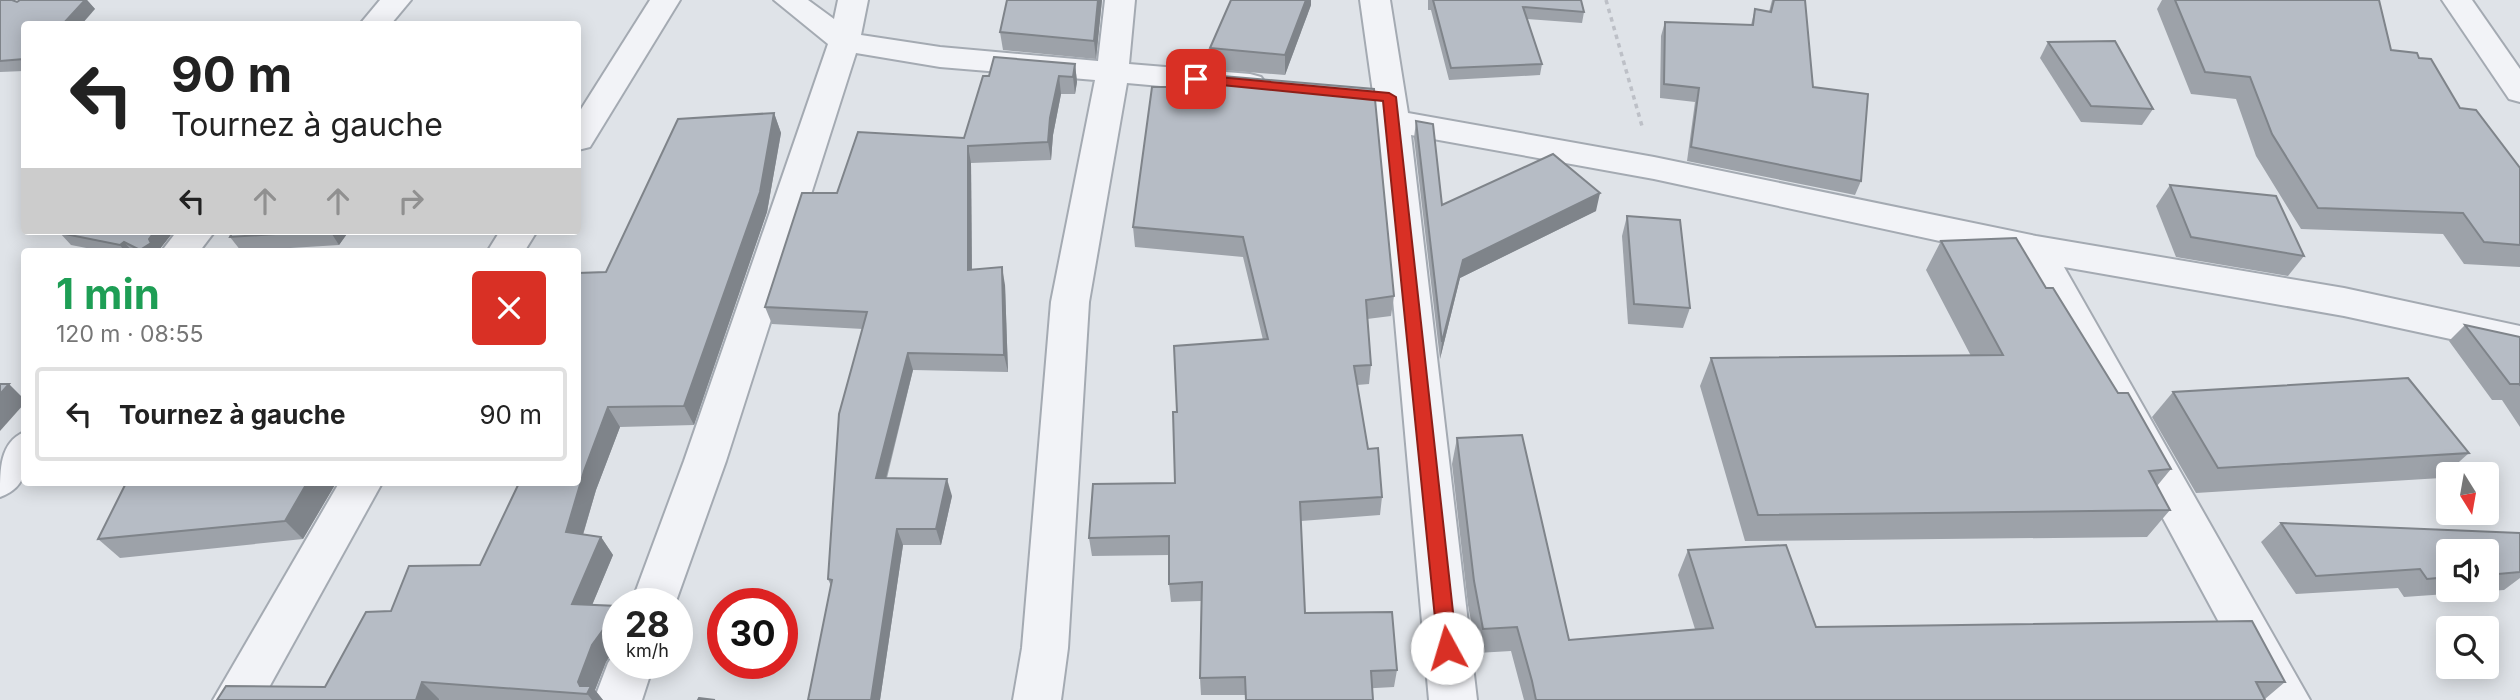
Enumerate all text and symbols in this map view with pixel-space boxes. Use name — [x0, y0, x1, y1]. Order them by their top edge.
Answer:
text: 90 m — [171, 45, 292, 104]
icon: left — [56, 49, 147, 140]
pin — [1166, 49, 1226, 109]
icon: arrive — [1177, 60, 1215, 98]
text: Tournez à gauche — [171, 105, 443, 144]
icon: left — [173, 182, 211, 220]
icon: ahead — [246, 182, 284, 220]
icon: ahead — [319, 182, 357, 220]
icon: right — [392, 182, 430, 220]
text: 1 min — [56, 268, 160, 319]
button: close — [472, 271, 546, 345]
text: 120 m · 08:55 — [56, 320, 203, 348]
icon: left — [60, 395, 98, 433]
text: Tournez à gauche — [119, 399, 345, 430]
text: 90 m — [479, 399, 542, 430]
north arrow — [2436, 462, 2499, 525]
map controls — [2436, 462, 2499, 679]
button: sound — [2436, 539, 2499, 602]
speed limit sign: 30 — [707, 588, 798, 679]
text: 28 — [625, 603, 670, 645]
position arrow — [1410, 611, 1484, 685]
button: search — [2436, 616, 2499, 679]
text: km/h — [626, 640, 669, 661]

